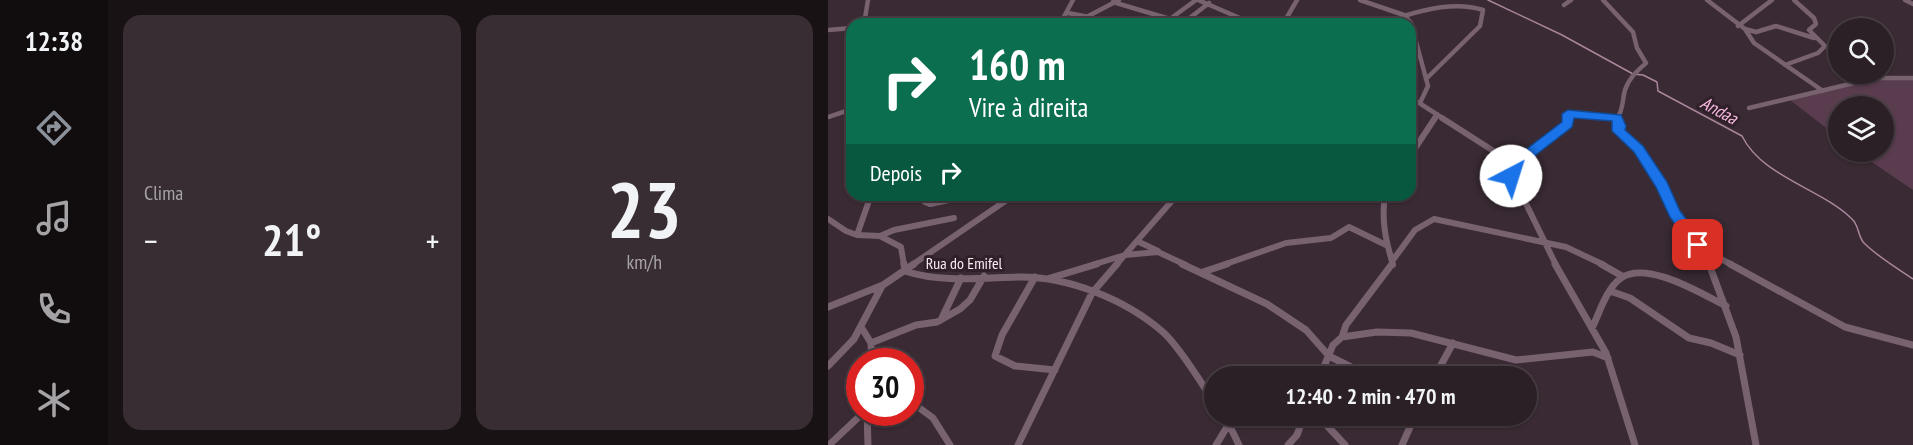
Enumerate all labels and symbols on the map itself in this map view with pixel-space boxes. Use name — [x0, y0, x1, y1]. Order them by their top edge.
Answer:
water label: Andaa — [1697, 91, 1742, 130]
position arrow — [1479, 144, 1543, 208]
pin — [1672, 219, 1723, 270]
street label: Rua do Emifel — [926, 253, 1003, 273]
speed limit sign: 30 — [846, 348, 924, 426]

